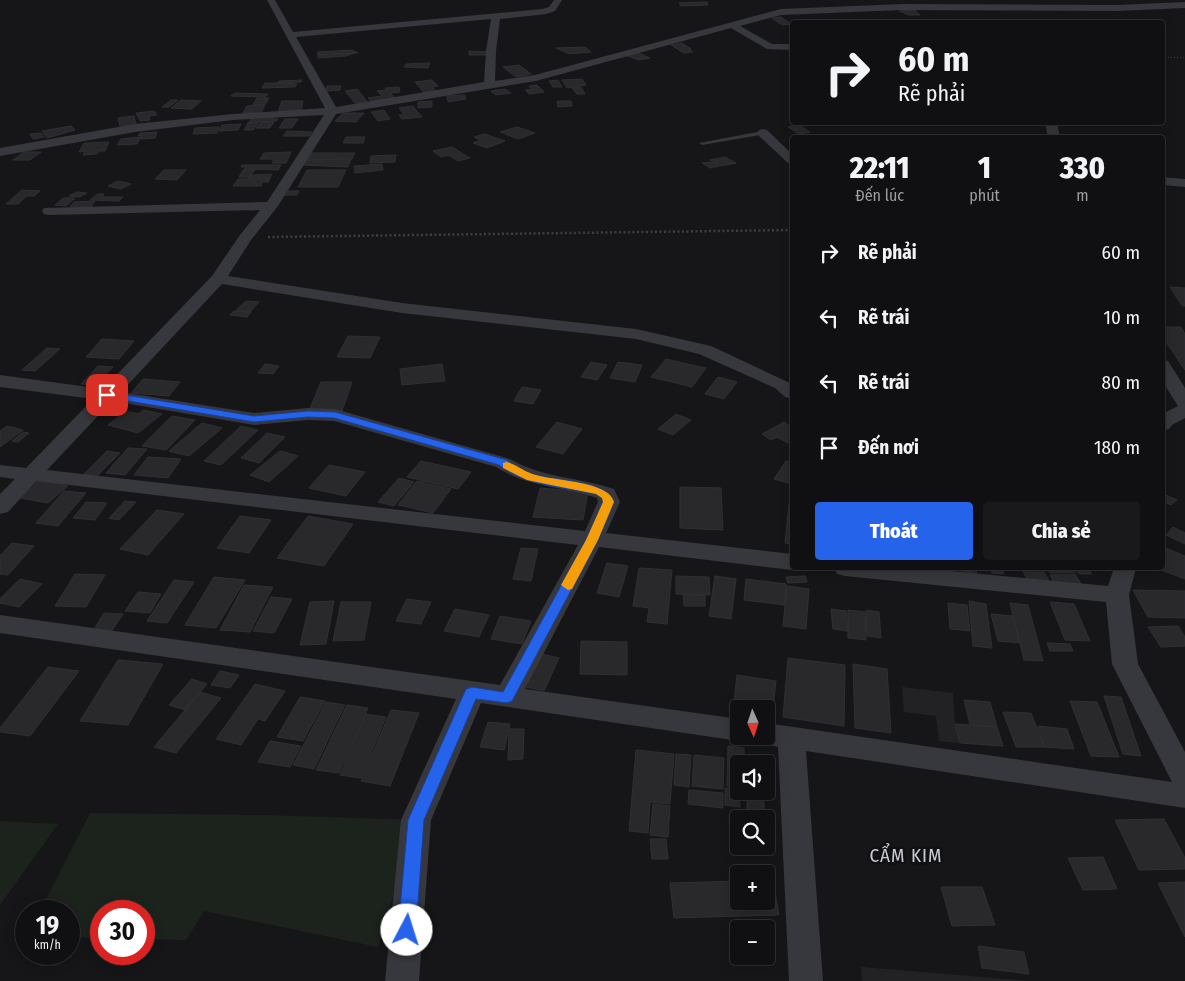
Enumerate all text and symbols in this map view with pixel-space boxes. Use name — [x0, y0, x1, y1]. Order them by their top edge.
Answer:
text: 60 m — [898, 38, 969, 80]
icon: right — [815, 40, 880, 105]
text: Rẽ phải — [898, 80, 965, 107]
text: 22:11 — [850, 150, 909, 186]
text: 1 — [978, 150, 991, 186]
text: 330 — [1060, 150, 1105, 186]
text: Đến lúc — [855, 186, 904, 205]
text: phút — [969, 186, 1000, 205]
text: m — [1076, 186, 1089, 205]
icon: right — [815, 239, 843, 267]
text: Rẽ phải — [858, 241, 917, 264]
text: 60 m — [1102, 241, 1140, 264]
icon: left — [815, 304, 843, 332]
text: Rẽ trái — [858, 306, 909, 329]
text: 10 m — [1104, 306, 1140, 329]
icon: left — [815, 369, 843, 397]
text: Rẽ trái — [858, 371, 909, 394]
text: 80 m — [1102, 371, 1140, 394]
pin — [86, 374, 128, 416]
icon: arrive — [93, 381, 121, 409]
icon: arrive — [815, 434, 843, 462]
text: Đến nơi — [858, 436, 919, 459]
text: 180 m — [1094, 436, 1140, 459]
button: Thoát — [815, 502, 973, 560]
button: Chia sẻ — [983, 502, 1140, 560]
north arrow — [730, 700, 775, 745]
map controls — [730, 700, 775, 965]
button: sound — [730, 755, 775, 800]
button: search — [730, 810, 775, 855]
district label: CẨM KIM — [869, 843, 943, 867]
button: + — [730, 865, 775, 910]
speed limit sign: 30 — [90, 900, 155, 965]
position arrow — [380, 903, 432, 955]
text: 19 — [36, 911, 59, 941]
button: − — [730, 920, 775, 965]
text: km/h — [34, 938, 61, 952]

